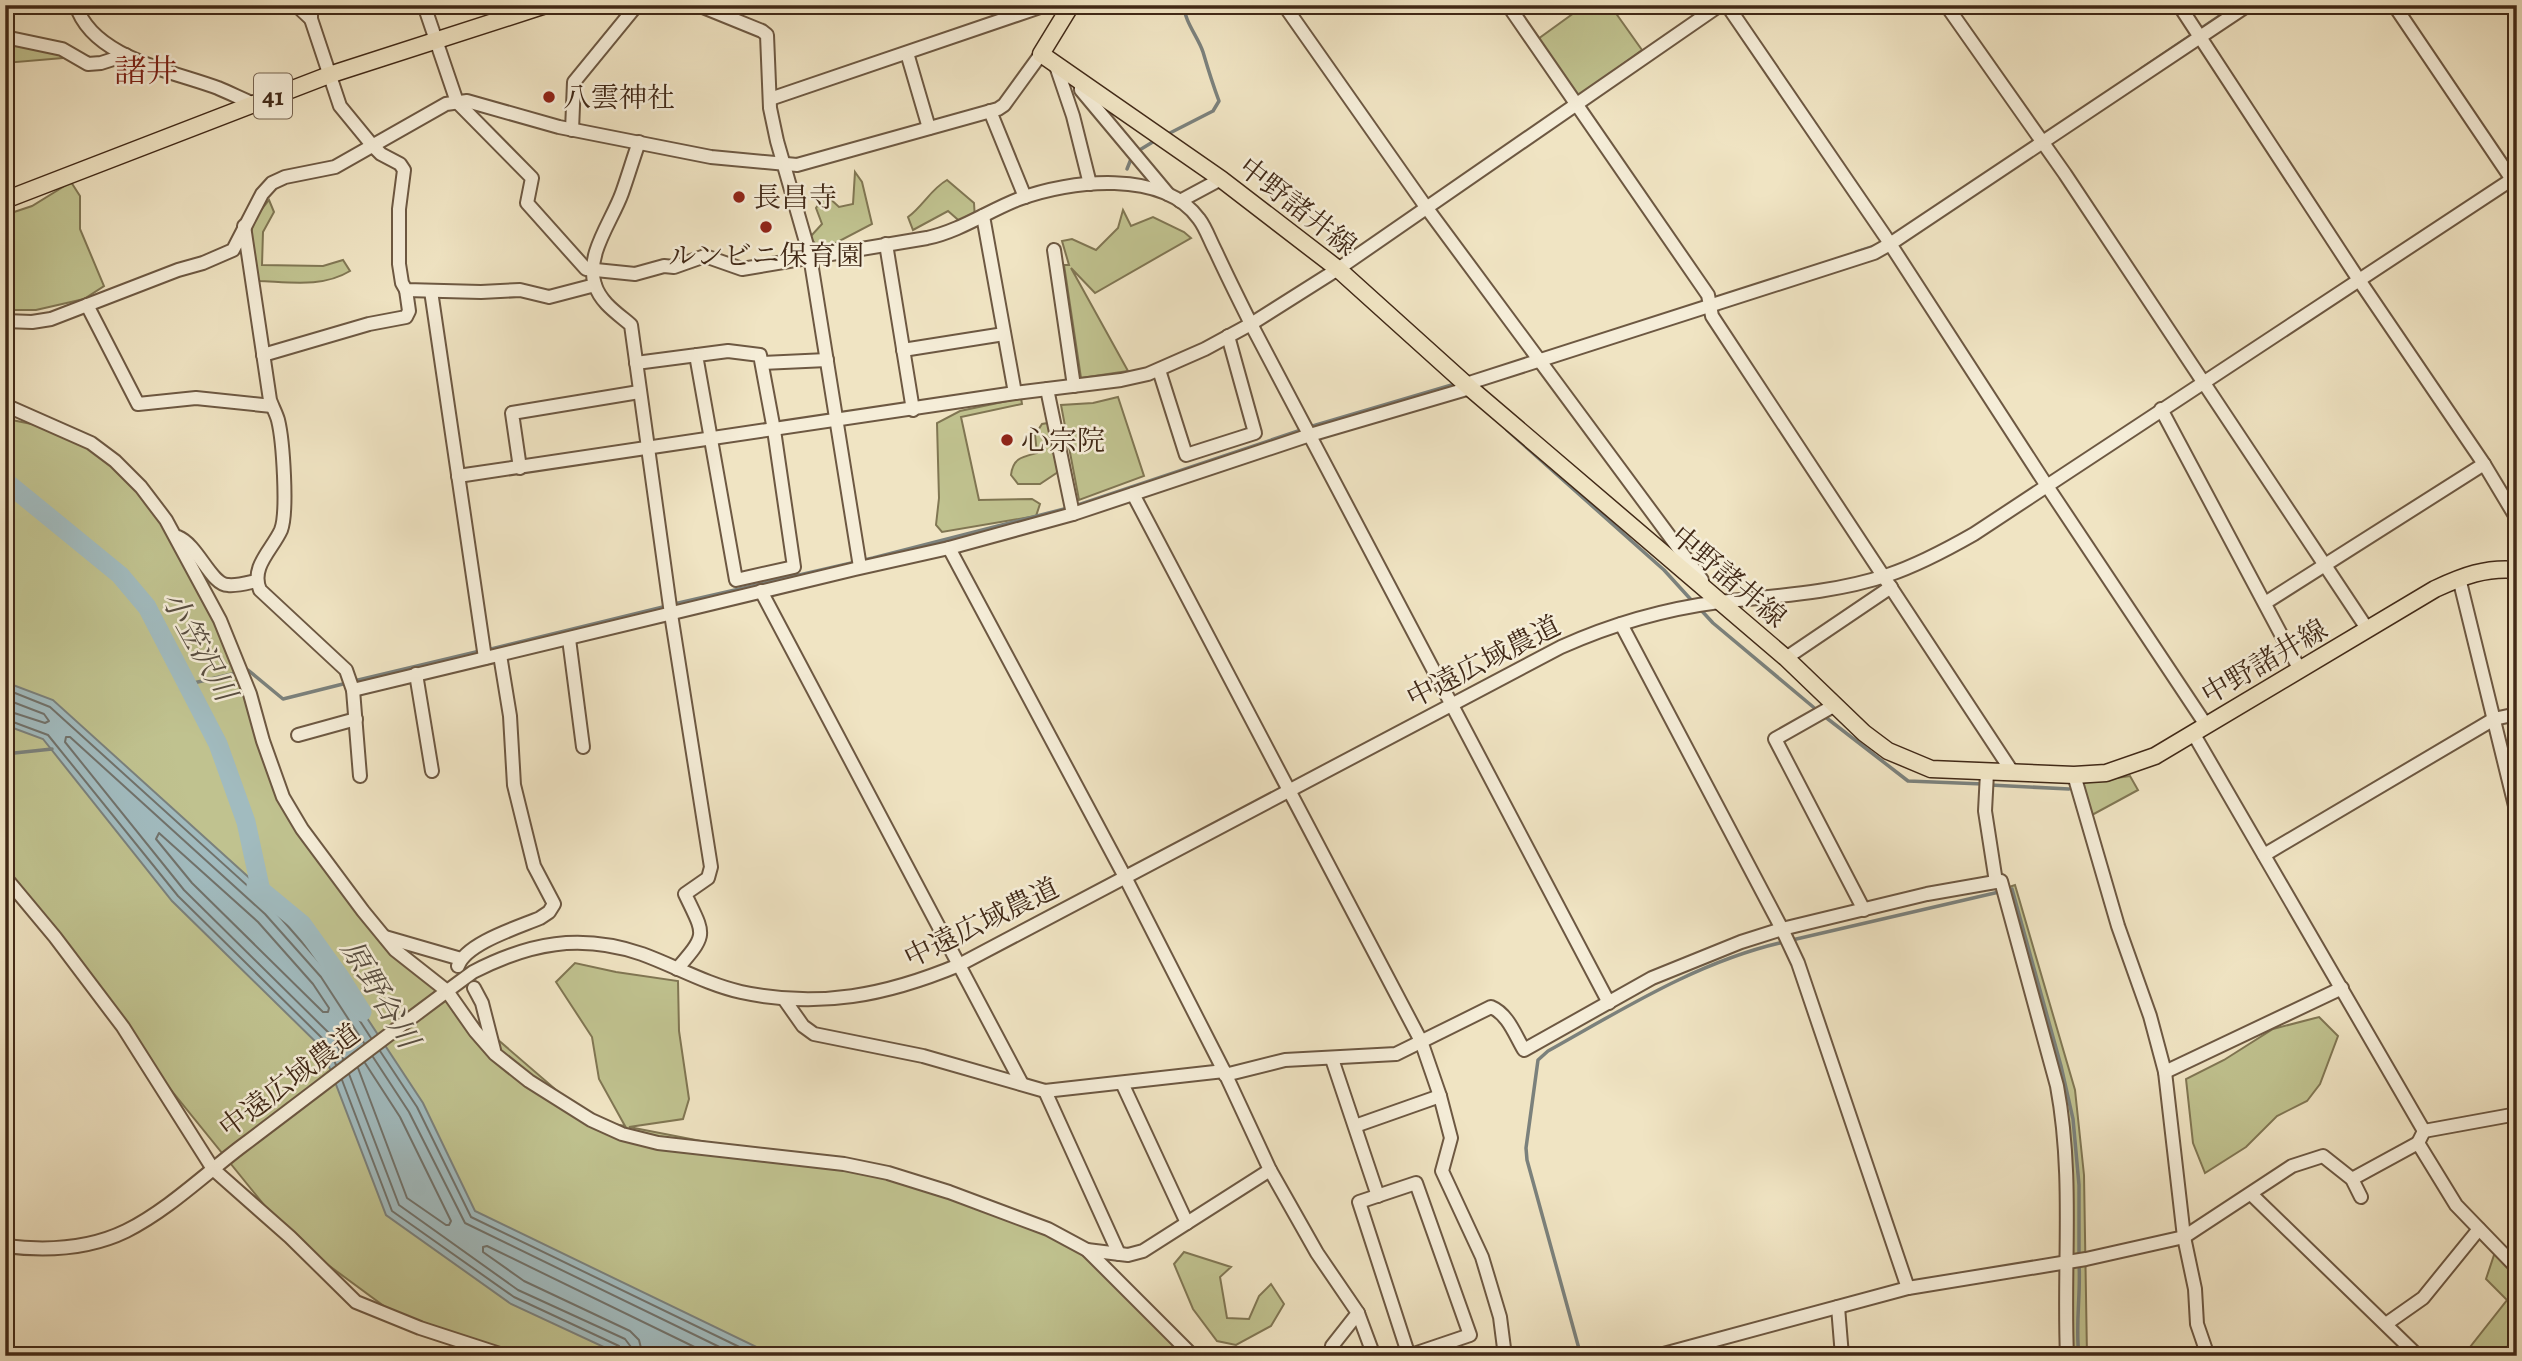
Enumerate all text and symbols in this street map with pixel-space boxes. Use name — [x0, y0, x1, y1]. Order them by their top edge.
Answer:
district label: 諸井 — [114, 49, 178, 93]
road number: 41 — [254, 74, 292, 118]
place label: 八雲神社 — [563, 79, 675, 117]
marker: 八雲神社 — [541, 89, 557, 105]
street label: 中野諸井線 — [1231, 149, 1364, 265]
place label: 長昌寺 — [753, 179, 837, 217]
marker: 長昌寺 — [731, 189, 747, 205]
marker: ルンビニ保育園 — [758, 219, 774, 235]
place label: ルンビニ保育園 — [668, 237, 864, 275]
place label: 心宗院 — [1021, 422, 1105, 460]
marker: 心宗院 — [999, 432, 1015, 448]
street label: 中野諸井線 — [1663, 517, 1794, 636]
water label: 小笠沢川 — [152, 584, 247, 711]
street label: 中遠広域農道 — [1400, 607, 1567, 717]
street label: 中野諸井線 — [2194, 610, 2335, 713]
street label: 中遠広域農道 — [898, 869, 1065, 977]
water label: 原野谷川 — [332, 932, 430, 1058]
street label: 中遠広域農道 — [211, 1015, 368, 1147]

